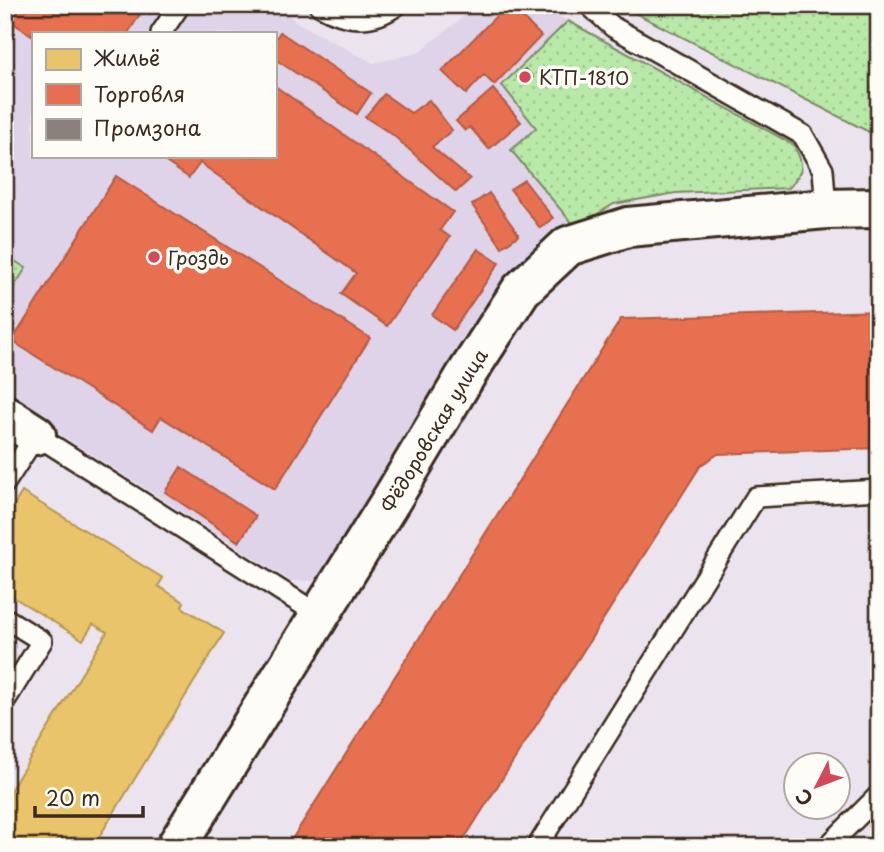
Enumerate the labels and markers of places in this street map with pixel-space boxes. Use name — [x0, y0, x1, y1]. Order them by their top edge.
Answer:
place label: КТП-1810 — [539, 63, 629, 91]
marker: КТП-1810 — [517, 69, 533, 85]
place label: Гроздь — [168, 243, 229, 271]
marker: Гроздь — [146, 249, 162, 265]

